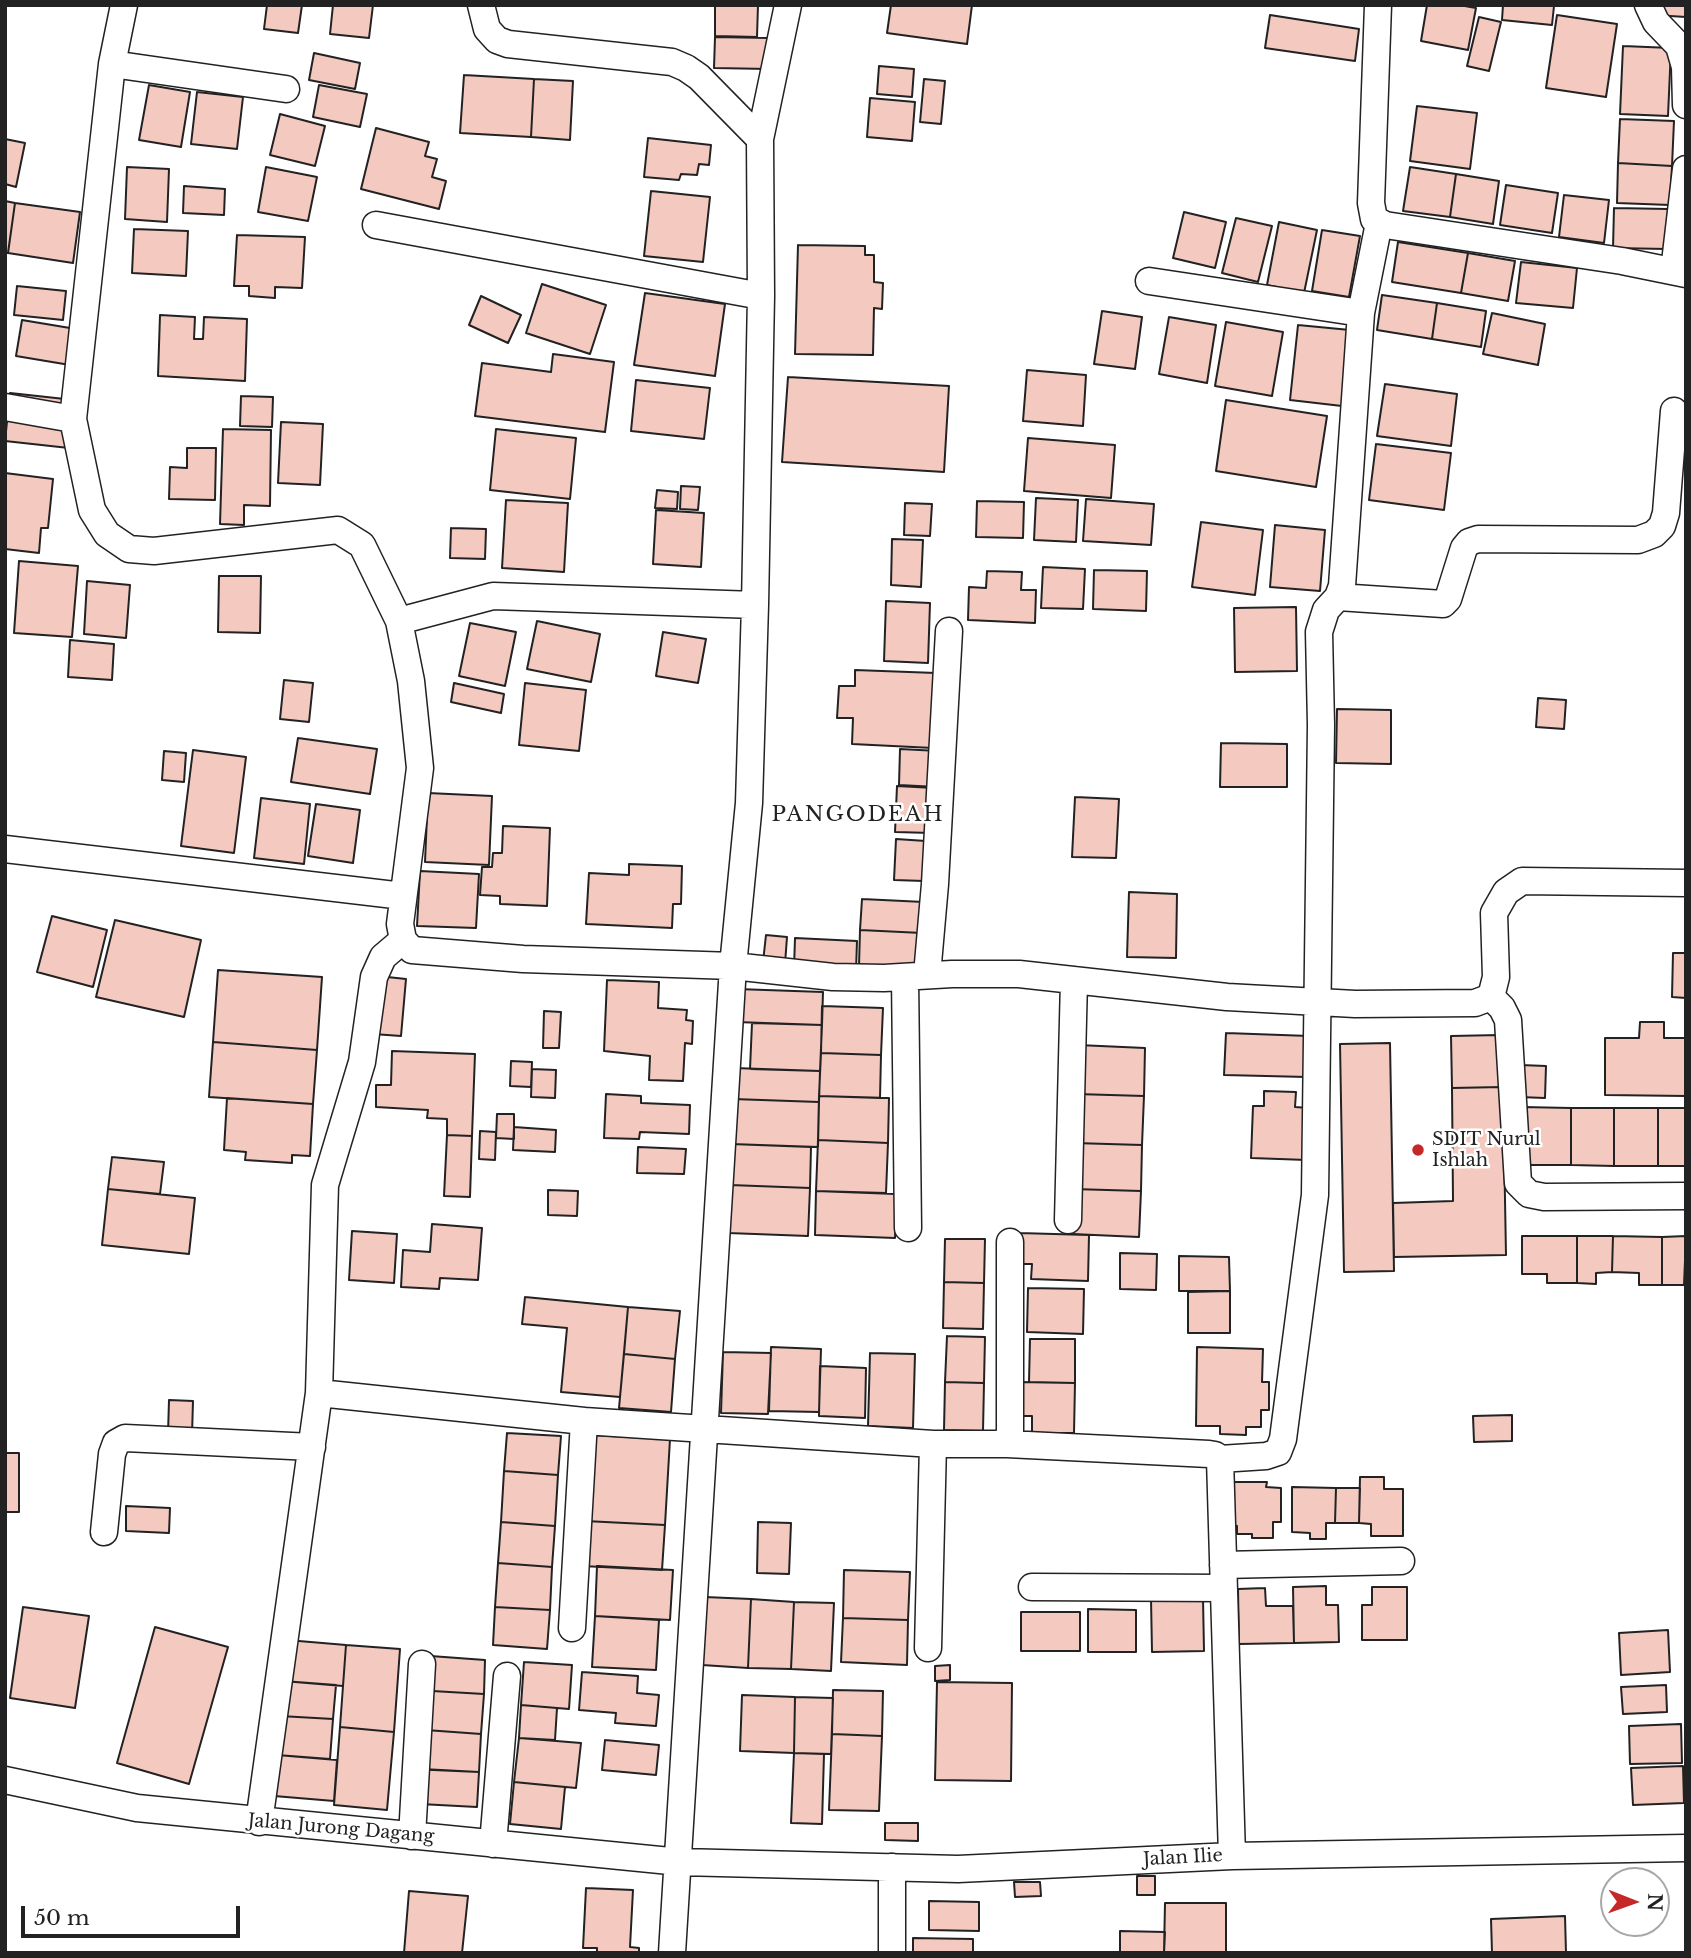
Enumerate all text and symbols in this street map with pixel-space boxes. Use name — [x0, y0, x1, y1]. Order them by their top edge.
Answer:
district label: PANGODEAH — [773, 802, 943, 828]
place label: SDIT Nurul Ishlah — [1432, 1129, 1541, 1172]
marker: SDIT Nurul Ishlah — [1410, 1142, 1426, 1158]
street label: Jalan Jurong Dagang — [247, 1810, 435, 1848]
street label: Jalan Ilie — [1143, 1845, 1223, 1871]
north arrow — [1600, 1867, 1670, 1937]
scale bar — [24, 1892, 243, 1936]
text: N — [1643, 1893, 1666, 1911]
text: 50 m — [34, 1905, 89, 1931]

